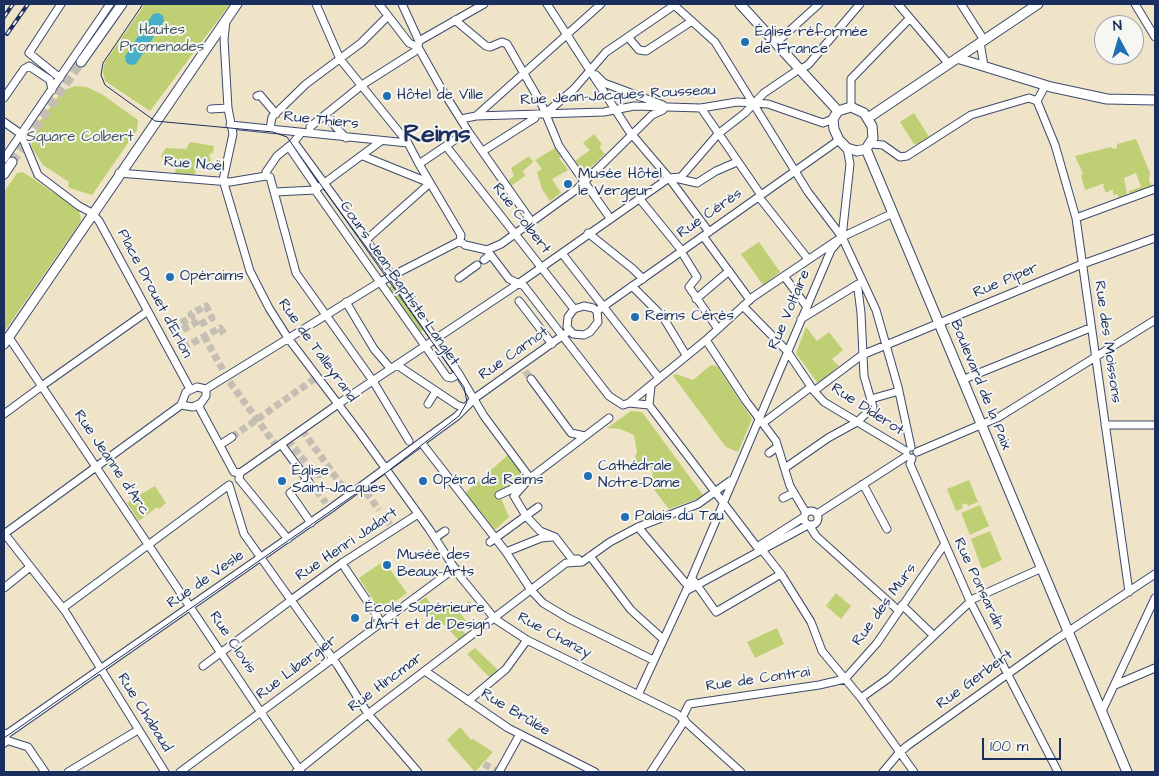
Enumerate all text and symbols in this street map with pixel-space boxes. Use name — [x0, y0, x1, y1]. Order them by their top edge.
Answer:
north arrow — [1094, 15, 1144, 65]
text: N — [1112, 16, 1123, 36]
park label: Hautes Promenades — [120, 22, 204, 57]
place label: Église réformée de France — [755, 24, 868, 59]
marker: Église réformée de France — [739, 36, 751, 48]
street label: Rue Jean-Jacques Rousseau — [520, 82, 716, 110]
place label: Hôtel de Ville — [397, 87, 483, 105]
marker: Hôtel de Ville — [381, 90, 393, 102]
street label: Rue Thiers — [283, 108, 359, 134]
district label: Reims — [403, 121, 471, 151]
park label: Square Colbert — [26, 129, 134, 147]
street label: Rue Noël — [163, 153, 225, 177]
place label: Musée Hôtel le Vergeur — [578, 166, 662, 201]
marker: Musée Hôtel le Vergeur — [562, 178, 574, 190]
street label: Rue Colbert — [488, 180, 554, 258]
street label: Rue Cérès — [674, 185, 746, 243]
street label: Cours Jean-Baptiste Langlet — [335, 198, 463, 370]
street label: Place Drouet d'Erlon — [112, 227, 196, 361]
street label: Rue Piper — [971, 259, 1041, 303]
street label: Rue Voltaire — [765, 267, 815, 353]
place label: Opéraims — [180, 268, 244, 286]
marker: Opéraims — [164, 271, 176, 283]
street label: Rue des Moissons — [1089, 280, 1125, 404]
street label: Rue de Talleyrand — [273, 296, 361, 406]
place label: Reims Cérès — [645, 308, 734, 326]
marker: Reims Cérès — [629, 311, 641, 323]
street label: Boulevard de la Paix — [946, 317, 1014, 453]
street label: Rue Carnot — [476, 323, 552, 385]
street label: Rue Diderot — [827, 380, 907, 440]
street label: Rue Jeanne d'Arc — [69, 407, 153, 519]
place label: Cathédrale Notre-Dame — [598, 458, 680, 493]
place label: Église Saint-Jacques — [292, 463, 386, 498]
marker: Cathédrale Notre-Dame — [582, 470, 594, 482]
place label: Opéra de Reims — [433, 472, 544, 490]
marker: Église Saint-Jacques — [276, 475, 288, 487]
marker: Opéra de Reims — [417, 475, 429, 487]
street label: Rue Henri Jadart — [293, 504, 401, 586]
place label: Palais du Tau — [635, 508, 724, 526]
marker: Palais du Tau — [619, 511, 631, 523]
street label: Rue Ponsardin — [949, 535, 1007, 633]
street label: Rue de Vesle — [164, 547, 248, 613]
place label: Musée des Beaux-Arts — [397, 547, 474, 582]
marker: Musée des Beaux-Arts — [381, 559, 393, 571]
street label: Rue des Murs — [849, 560, 921, 650]
place label: École Supérieure d'Art et de Design — [365, 600, 490, 635]
street label: Rue Clovis — [205, 608, 259, 678]
street label: Rue Chanzy — [514, 609, 594, 663]
marker: École Supérieure d'Art et de Design — [349, 612, 361, 624]
street label: Rue Libergier — [253, 632, 341, 704]
street label: Rue Gerbert — [933, 646, 1017, 714]
street label: Rue Hincmar — [345, 649, 427, 717]
street label: Rue de Contrai — [705, 664, 811, 696]
street label: Rue Chabaud — [113, 670, 175, 756]
street label: Rue Brûlée — [477, 685, 553, 741]
scale bar — [984, 728, 1063, 760]
text: 100 m — [990, 736, 1029, 757]

